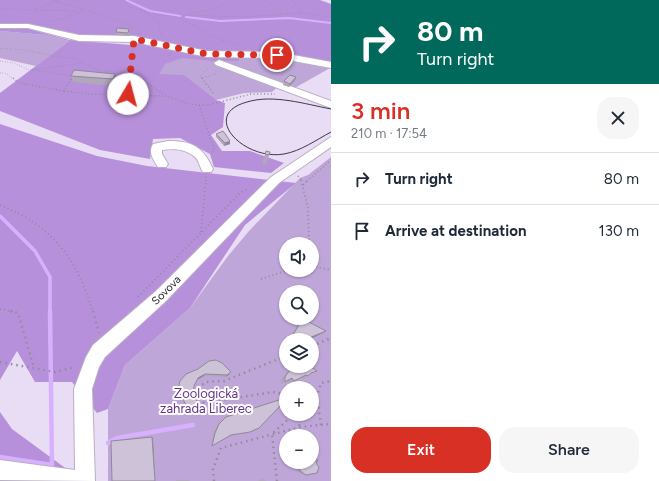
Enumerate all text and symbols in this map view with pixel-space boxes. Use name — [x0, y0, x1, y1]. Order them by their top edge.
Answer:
text: 80 m — [417, 14, 483, 48]
icon: right — [351, 16, 403, 68]
pin — [260, 38, 294, 72]
icon: arrive — [266, 44, 288, 66]
text: Turn right — [417, 48, 494, 70]
position arrow — [107, 73, 149, 115]
text: 3 min — [351, 96, 410, 125]
button: close — [597, 97, 639, 139]
text: 210 m · 17:54 — [351, 126, 427, 141]
icon: right — [351, 168, 373, 190]
text: Turn right — [385, 170, 453, 188]
text: 80 m — [604, 170, 639, 188]
icon: arrive — [351, 220, 373, 242]
text: Arrive at destination — [385, 222, 526, 240]
text: 130 m — [599, 222, 639, 240]
map controls — [279, 237, 319, 469]
button: sound — [279, 237, 319, 277]
street label: Sovova — [149, 273, 184, 308]
button: search — [279, 285, 319, 325]
button: layers — [279, 333, 319, 373]
button: + — [279, 381, 319, 421]
park label: Zoologická zahrada Liberec — [160, 386, 252, 416]
button: Exit — [351, 427, 491, 473]
button: Share — [499, 427, 639, 473]
button: − — [279, 429, 319, 469]

